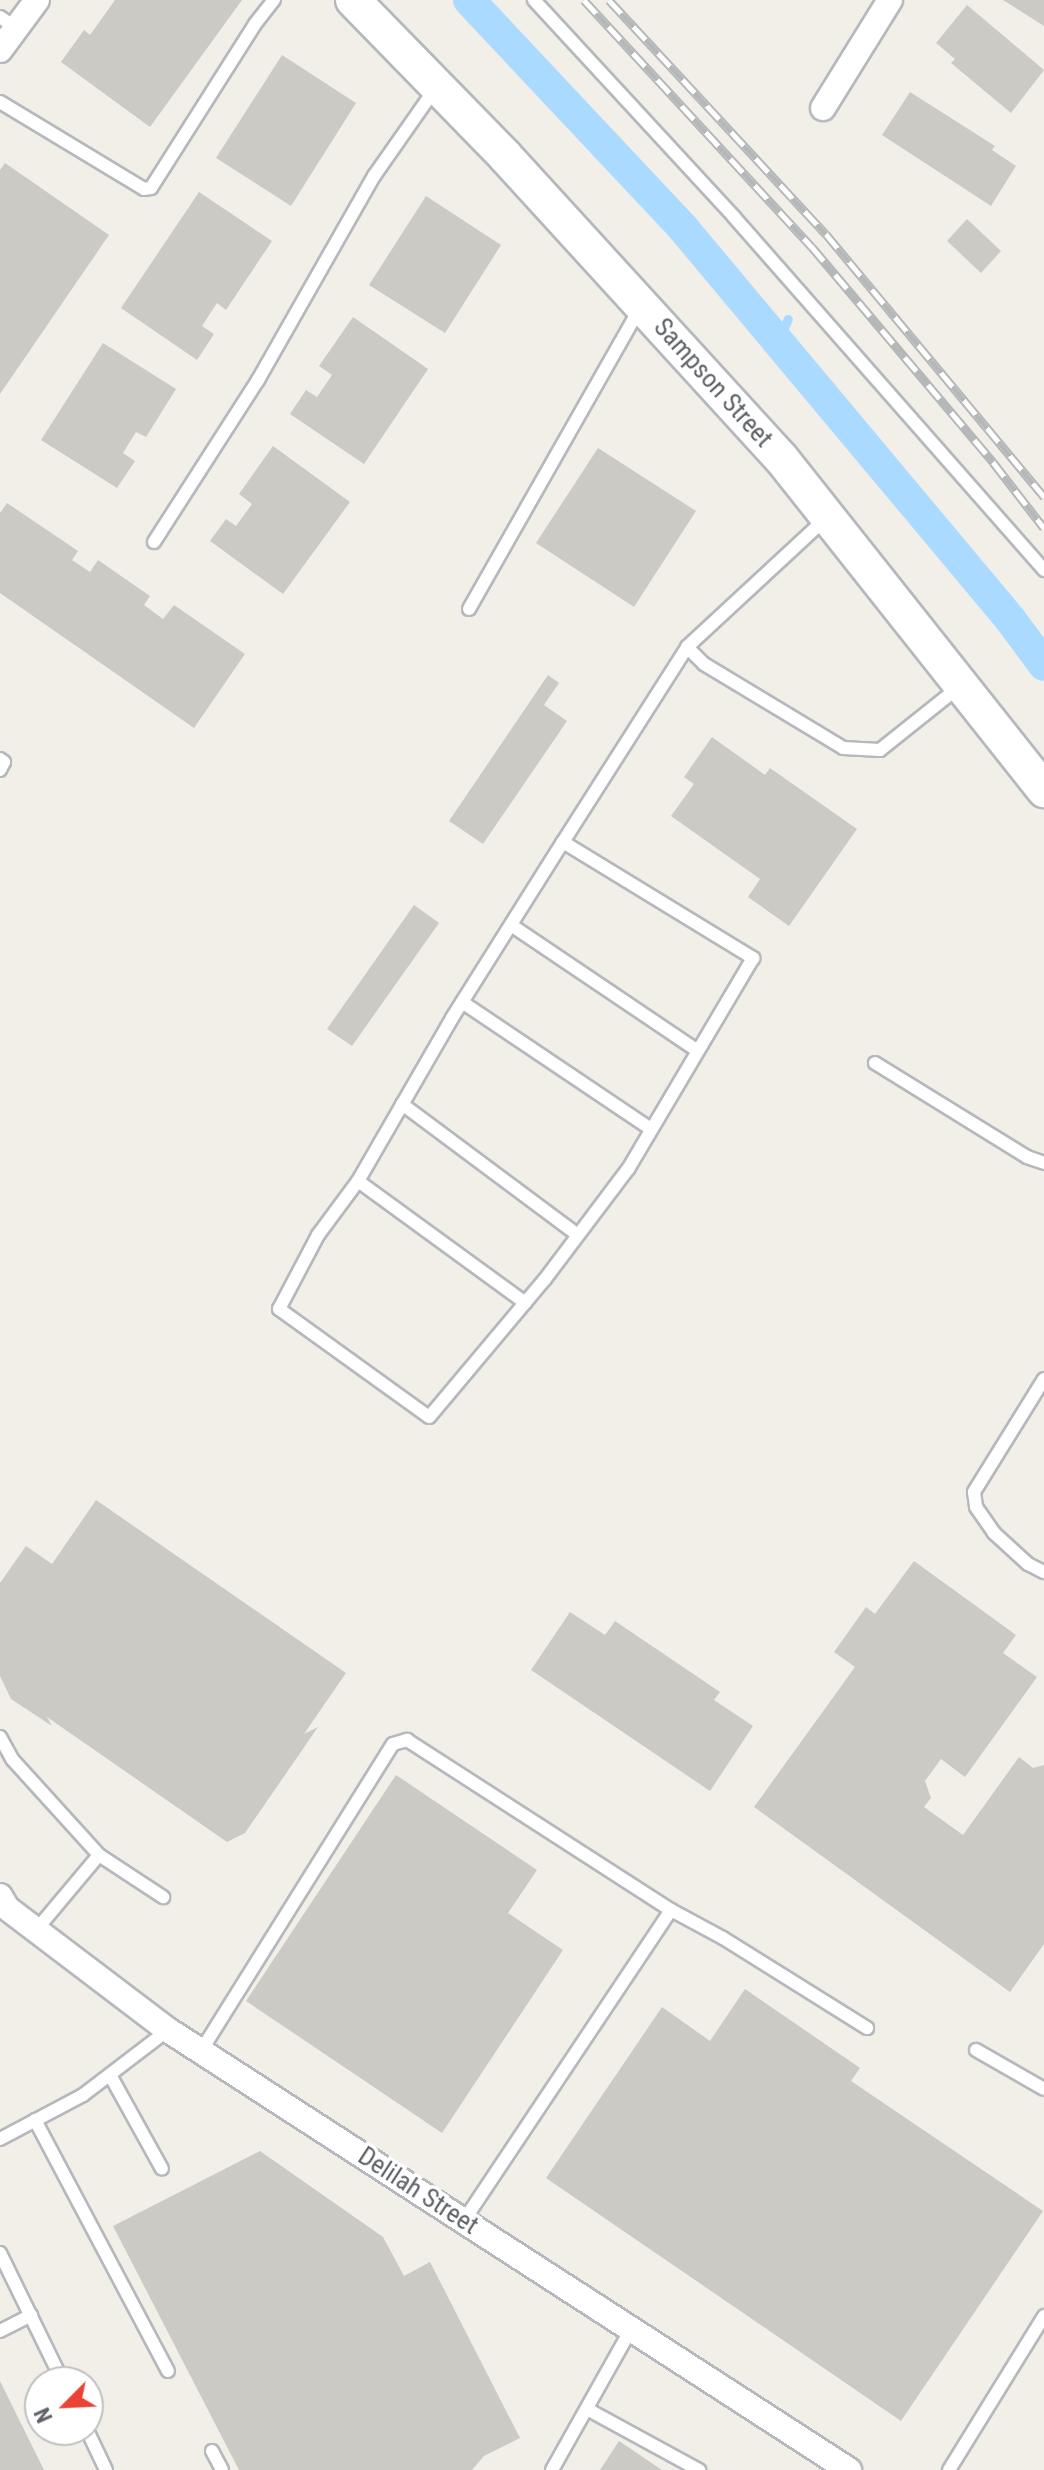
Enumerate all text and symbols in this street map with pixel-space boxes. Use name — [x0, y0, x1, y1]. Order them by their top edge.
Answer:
street label: Sampson Street — [647, 312, 779, 454]
street label: Delilah Street — [352, 2141, 484, 2241]
north arrow — [24, 2366, 104, 2446]
text: N — [29, 2404, 58, 2426]

